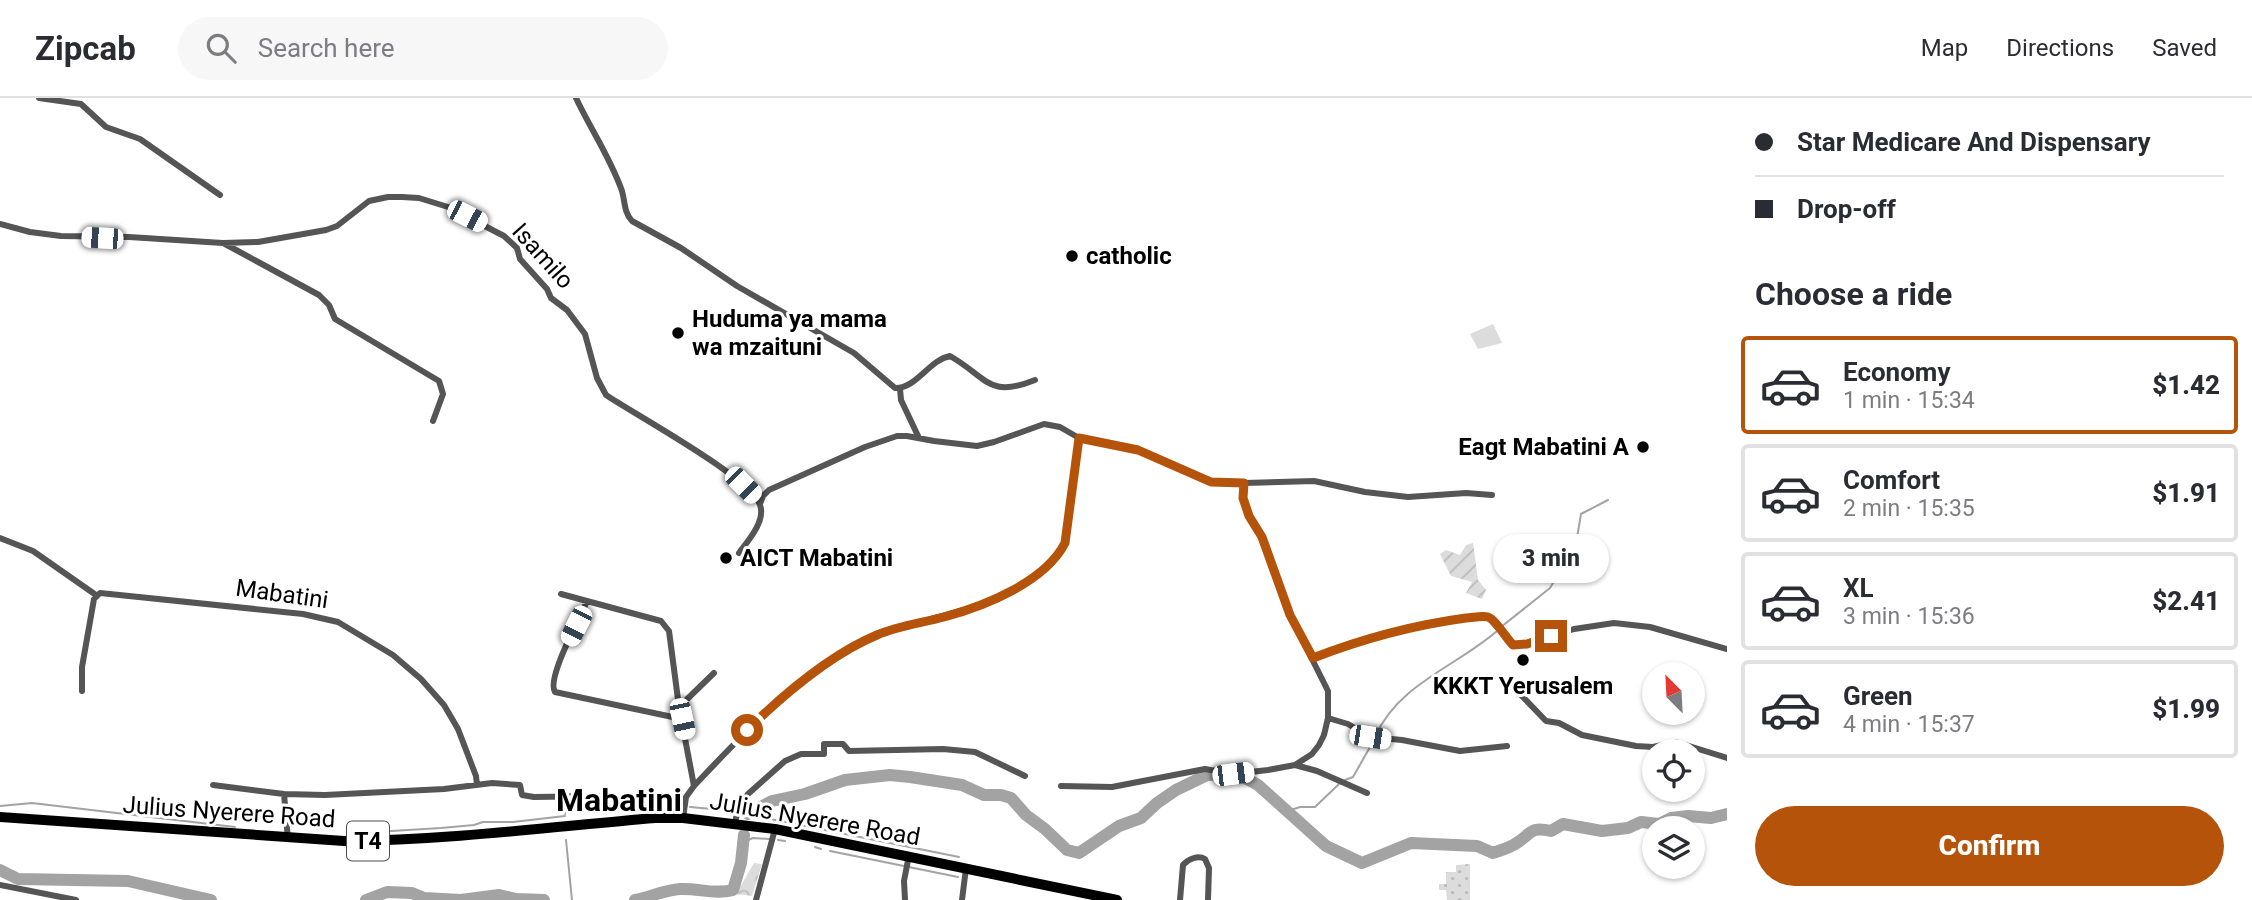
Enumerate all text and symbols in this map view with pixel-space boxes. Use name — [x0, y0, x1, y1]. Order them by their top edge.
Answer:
search box — [178, 17, 668, 80]
text: Zipcab — [35, 29, 136, 68]
icon: search — [202, 29, 240, 67]
text: Search here — [258, 33, 395, 63]
text: Map — [1921, 34, 1968, 62]
text: Directions — [2006, 34, 2114, 62]
text: Saved — [2152, 34, 2217, 62]
text: Star Medicare And Dispensary — [1797, 127, 2150, 157]
text: Drop-off — [1797, 194, 1896, 224]
car — [444, 197, 491, 235]
street label: Isamilo — [506, 218, 580, 294]
car — [81, 226, 124, 250]
place label: catholic — [1086, 242, 1172, 270]
marker: catholic — [1064, 248, 1080, 264]
text: Choose a ride — [1755, 275, 1952, 313]
place label: Huduma ya mama wa mzaituni — [692, 305, 887, 361]
marker: Huduma ya mama wa mzaituni — [670, 325, 686, 341]
icon: car — [1759, 354, 1822, 417]
text: Economy — [1843, 357, 1950, 387]
text: $1.42 — [2152, 370, 2220, 400]
text: 1 min · 15:34 — [1843, 387, 1975, 414]
place label: Eagt Mabatini A — [1458, 433, 1630, 461]
marker: Eagt Mabatini A — [1635, 439, 1651, 455]
icon: car — [1759, 462, 1822, 525]
car — [721, 463, 766, 507]
text: Comfort — [1843, 465, 1940, 495]
text: $1.91 — [2152, 478, 2220, 508]
text: 2 min · 15:35 — [1843, 495, 1975, 522]
callout: 3 min — [1493, 534, 1609, 584]
place label: AICT Mabatini — [740, 544, 893, 572]
text: 3 min — [1522, 545, 1580, 572]
marker: AICT Mabatini — [718, 550, 734, 566]
icon: car — [1759, 570, 1822, 633]
text: XL — [1843, 573, 1874, 603]
street label: Mabatini — [234, 574, 330, 614]
text: $2.41 — [2152, 586, 2220, 616]
car — [558, 603, 595, 649]
text: 3 min · 15:36 — [1843, 603, 1975, 630]
route end — [1535, 620, 1567, 652]
marker: KKKT Yerusalem — [1515, 652, 1531, 668]
north arrow — [1642, 662, 1704, 724]
map controls — [1642, 662, 1705, 879]
place label: KKKT Yerusalem — [1433, 672, 1613, 700]
icon: car — [1759, 678, 1822, 741]
text: Green — [1843, 681, 1913, 711]
text: $1.99 — [2152, 694, 2220, 724]
car — [668, 696, 697, 742]
text: 4 min · 15:37 — [1843, 711, 1975, 738]
route start — [731, 714, 763, 746]
car — [1348, 723, 1393, 751]
button: locate — [1642, 739, 1705, 802]
car — [1211, 761, 1256, 787]
district label: Mabatini — [556, 781, 682, 819]
street label: Julius Nyerere Road — [708, 787, 922, 851]
street label: Julius Nyerere Road — [122, 791, 336, 833]
button: Confirm — [1755, 806, 2224, 886]
button: layers — [1642, 816, 1705, 879]
road number: T4 — [347, 821, 389, 860]

